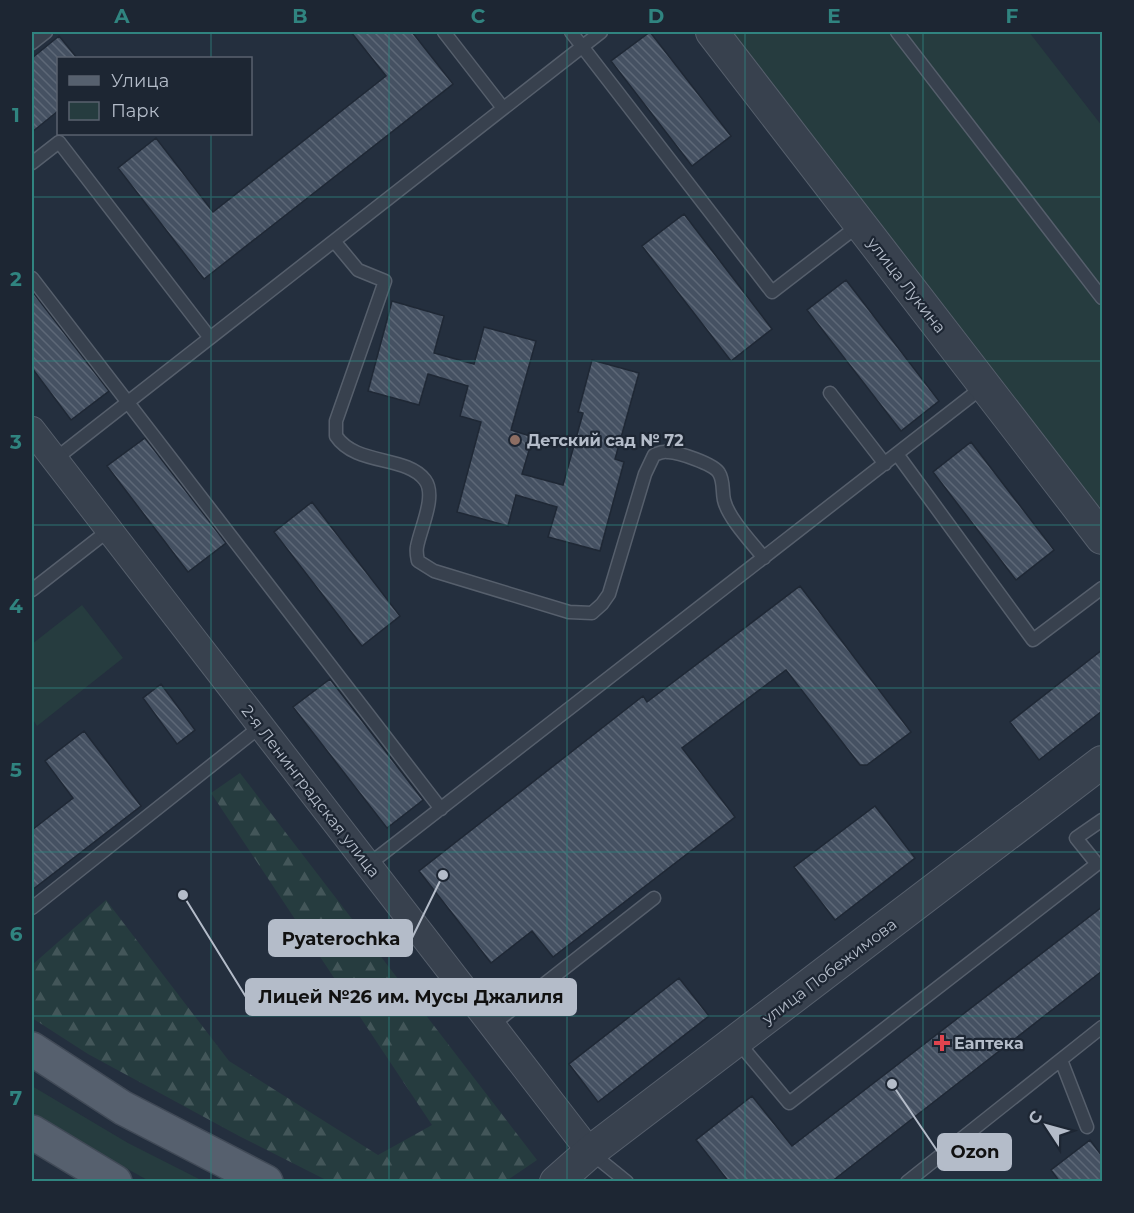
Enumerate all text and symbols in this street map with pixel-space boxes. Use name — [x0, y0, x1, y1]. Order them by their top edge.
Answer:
text: A — [113, 4, 130, 28]
text: B — [292, 4, 308, 28]
text: C — [471, 4, 486, 28]
text: D — [648, 4, 664, 28]
text: E — [827, 4, 841, 28]
text: F — [1006, 4, 1019, 28]
legend — [57, 57, 252, 135]
text: Улица — [111, 70, 169, 92]
text: Парк — [111, 100, 160, 122]
text: 1 — [12, 103, 20, 127]
street label: улица Лукина — [863, 233, 950, 337]
text: 2 — [10, 267, 22, 291]
text: 3 — [9, 430, 22, 454]
place label: Детский сад № 72 — [527, 431, 684, 450]
marker: Детский сад № 72 — [508, 433, 522, 447]
text: 4 — [9, 594, 23, 618]
street label: 2-я Ленинградская улица — [237, 701, 384, 881]
text: 5 — [10, 758, 22, 782]
street label: улица Побежимова — [757, 915, 900, 1029]
callout: Pyaterochka — [269, 920, 412, 956]
text: 6 — [10, 922, 23, 946]
text: Pyaterochka — [282, 928, 400, 950]
callout: Лицей №26 им. Мусы Джалиля — [246, 979, 576, 1015]
text: Лицей №26 им. Мусы Джалиля — [258, 986, 564, 1008]
place label: Еаптека — [954, 1034, 1024, 1053]
marker: Еаптека — [935, 1036, 949, 1050]
text: 7 — [10, 1086, 22, 1110]
north arrow — [1017, 1096, 1077, 1156]
text: С — [1024, 1107, 1047, 1128]
callout: Ozon — [938, 1134, 1011, 1170]
text: Ozon — [950, 1141, 1000, 1163]

